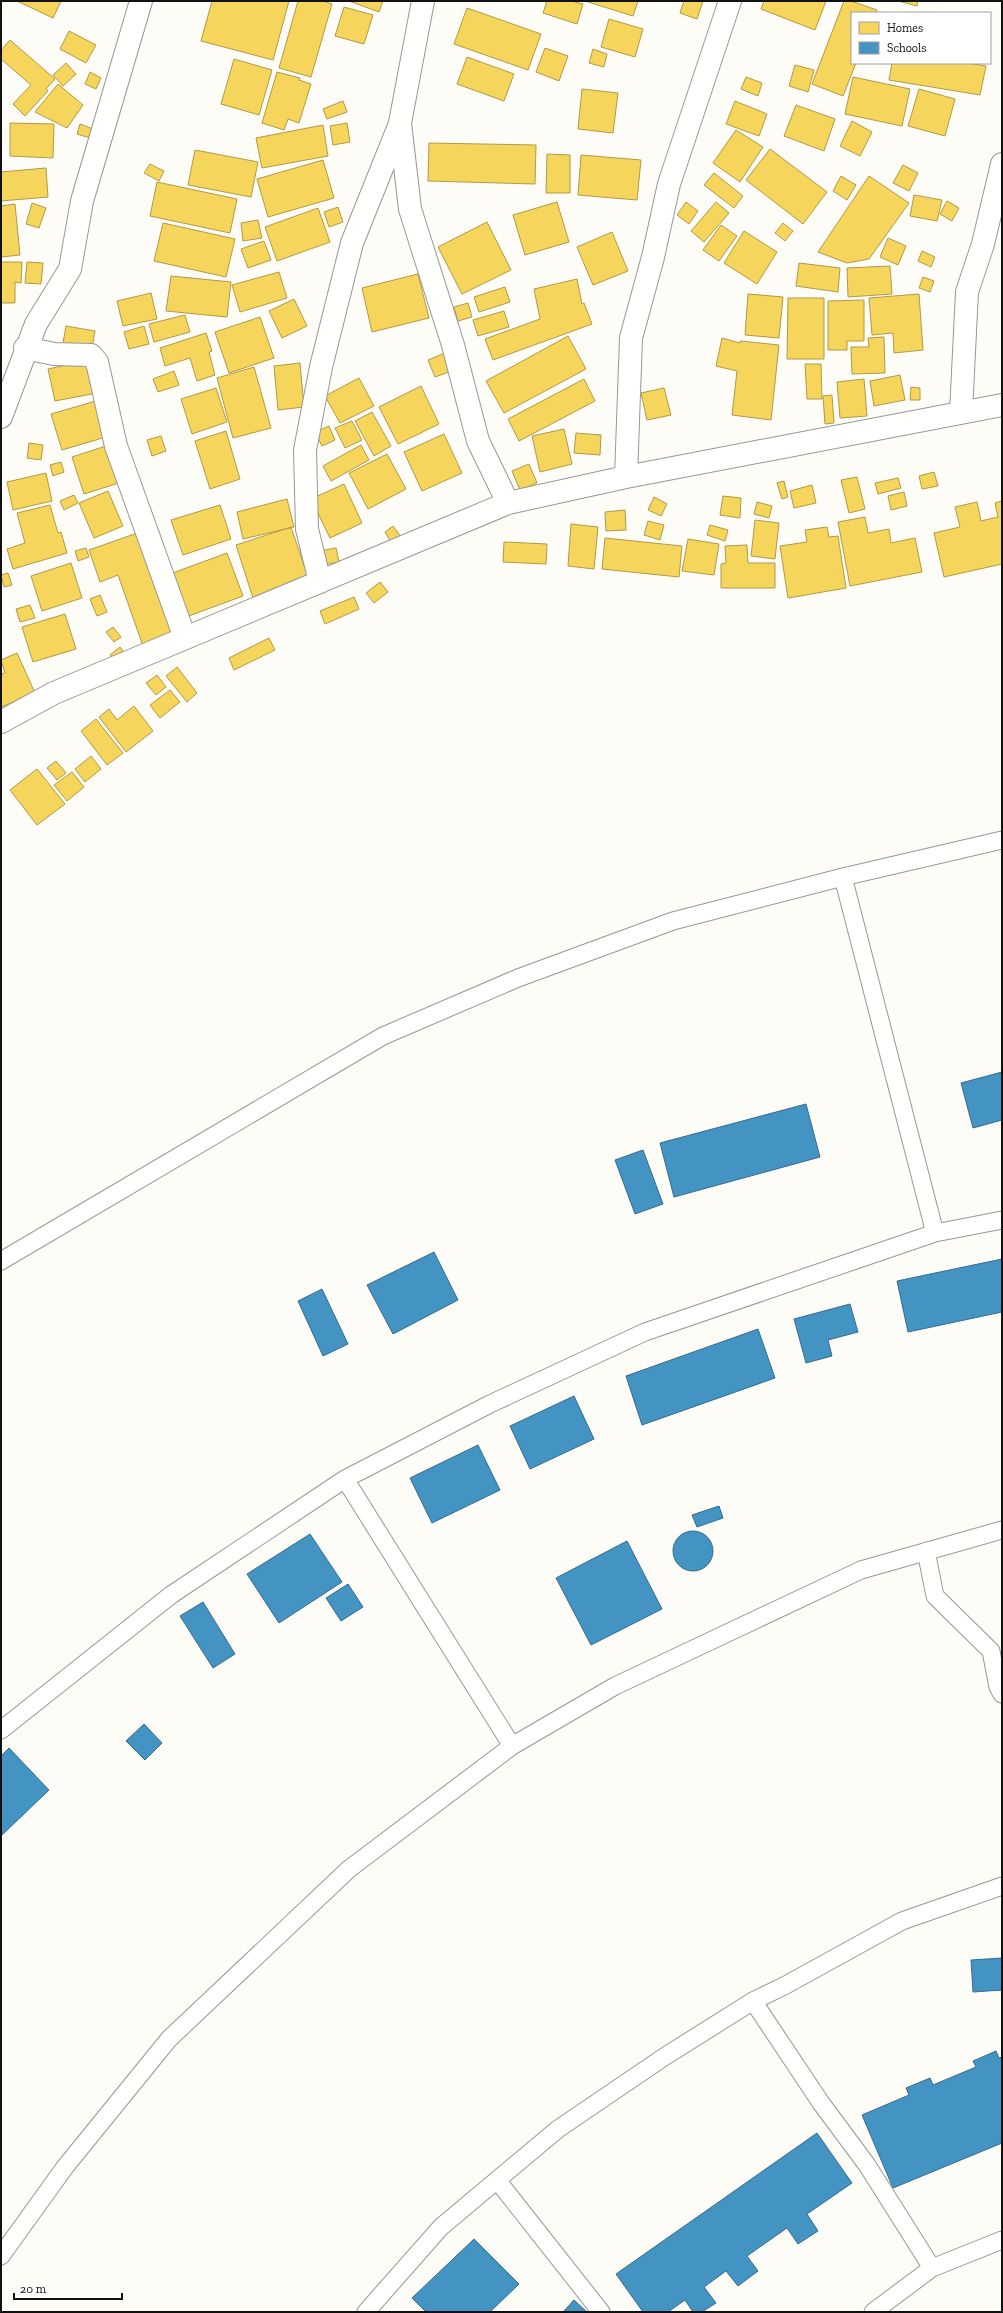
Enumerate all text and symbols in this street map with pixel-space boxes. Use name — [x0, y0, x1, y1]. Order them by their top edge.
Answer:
legend — [851, 12, 991, 64]
text: Homes — [887, 21, 923, 35]
text: Schools — [887, 41, 926, 55]
scale bar — [14, 2275, 122, 2301]
text: 20 m — [20, 2282, 47, 2296]

